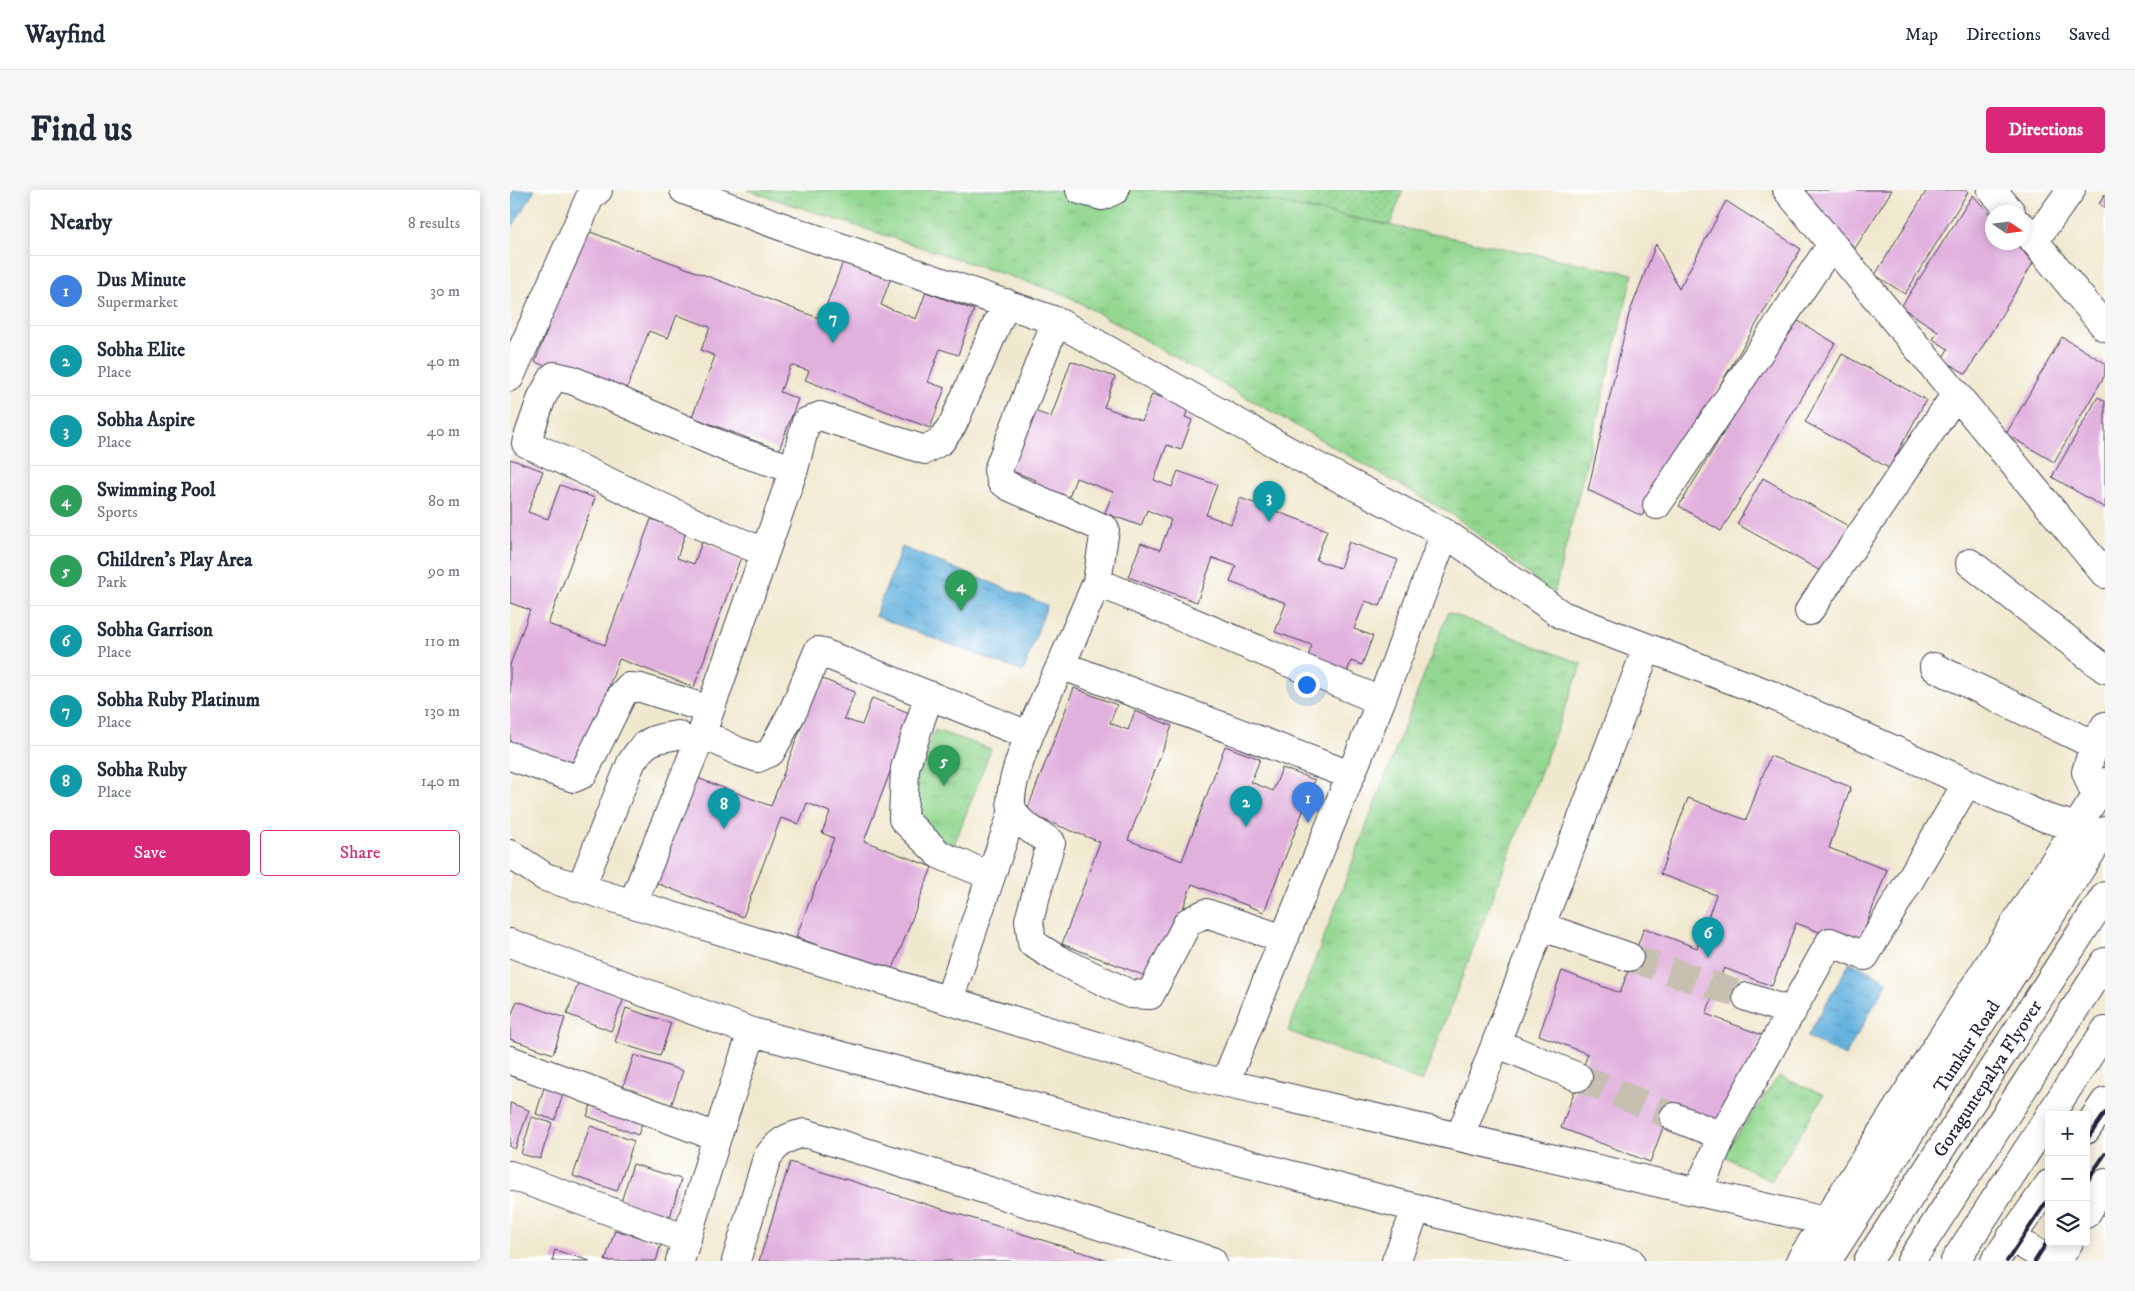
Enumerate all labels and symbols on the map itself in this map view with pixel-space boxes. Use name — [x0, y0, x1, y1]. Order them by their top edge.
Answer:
north arrow — [1985, 205, 2030, 250]
pin: 7 — [817, 302, 849, 343]
pin: 3 — [1253, 481, 1285, 522]
pin: 4 — [945, 570, 977, 611]
your location — [1294, 672, 1320, 698]
pin: 5 — [928, 745, 960, 786]
pin: 1 — [1292, 782, 1324, 823]
pin: 2 — [1230, 786, 1262, 827]
pin: 8 — [708, 788, 740, 829]
pin: 6 — [1692, 917, 1724, 958]
street label: Tumkur Road — [1929, 996, 2006, 1097]
street label: Goraguntepalya Flyover — [1929, 996, 2047, 1162]

